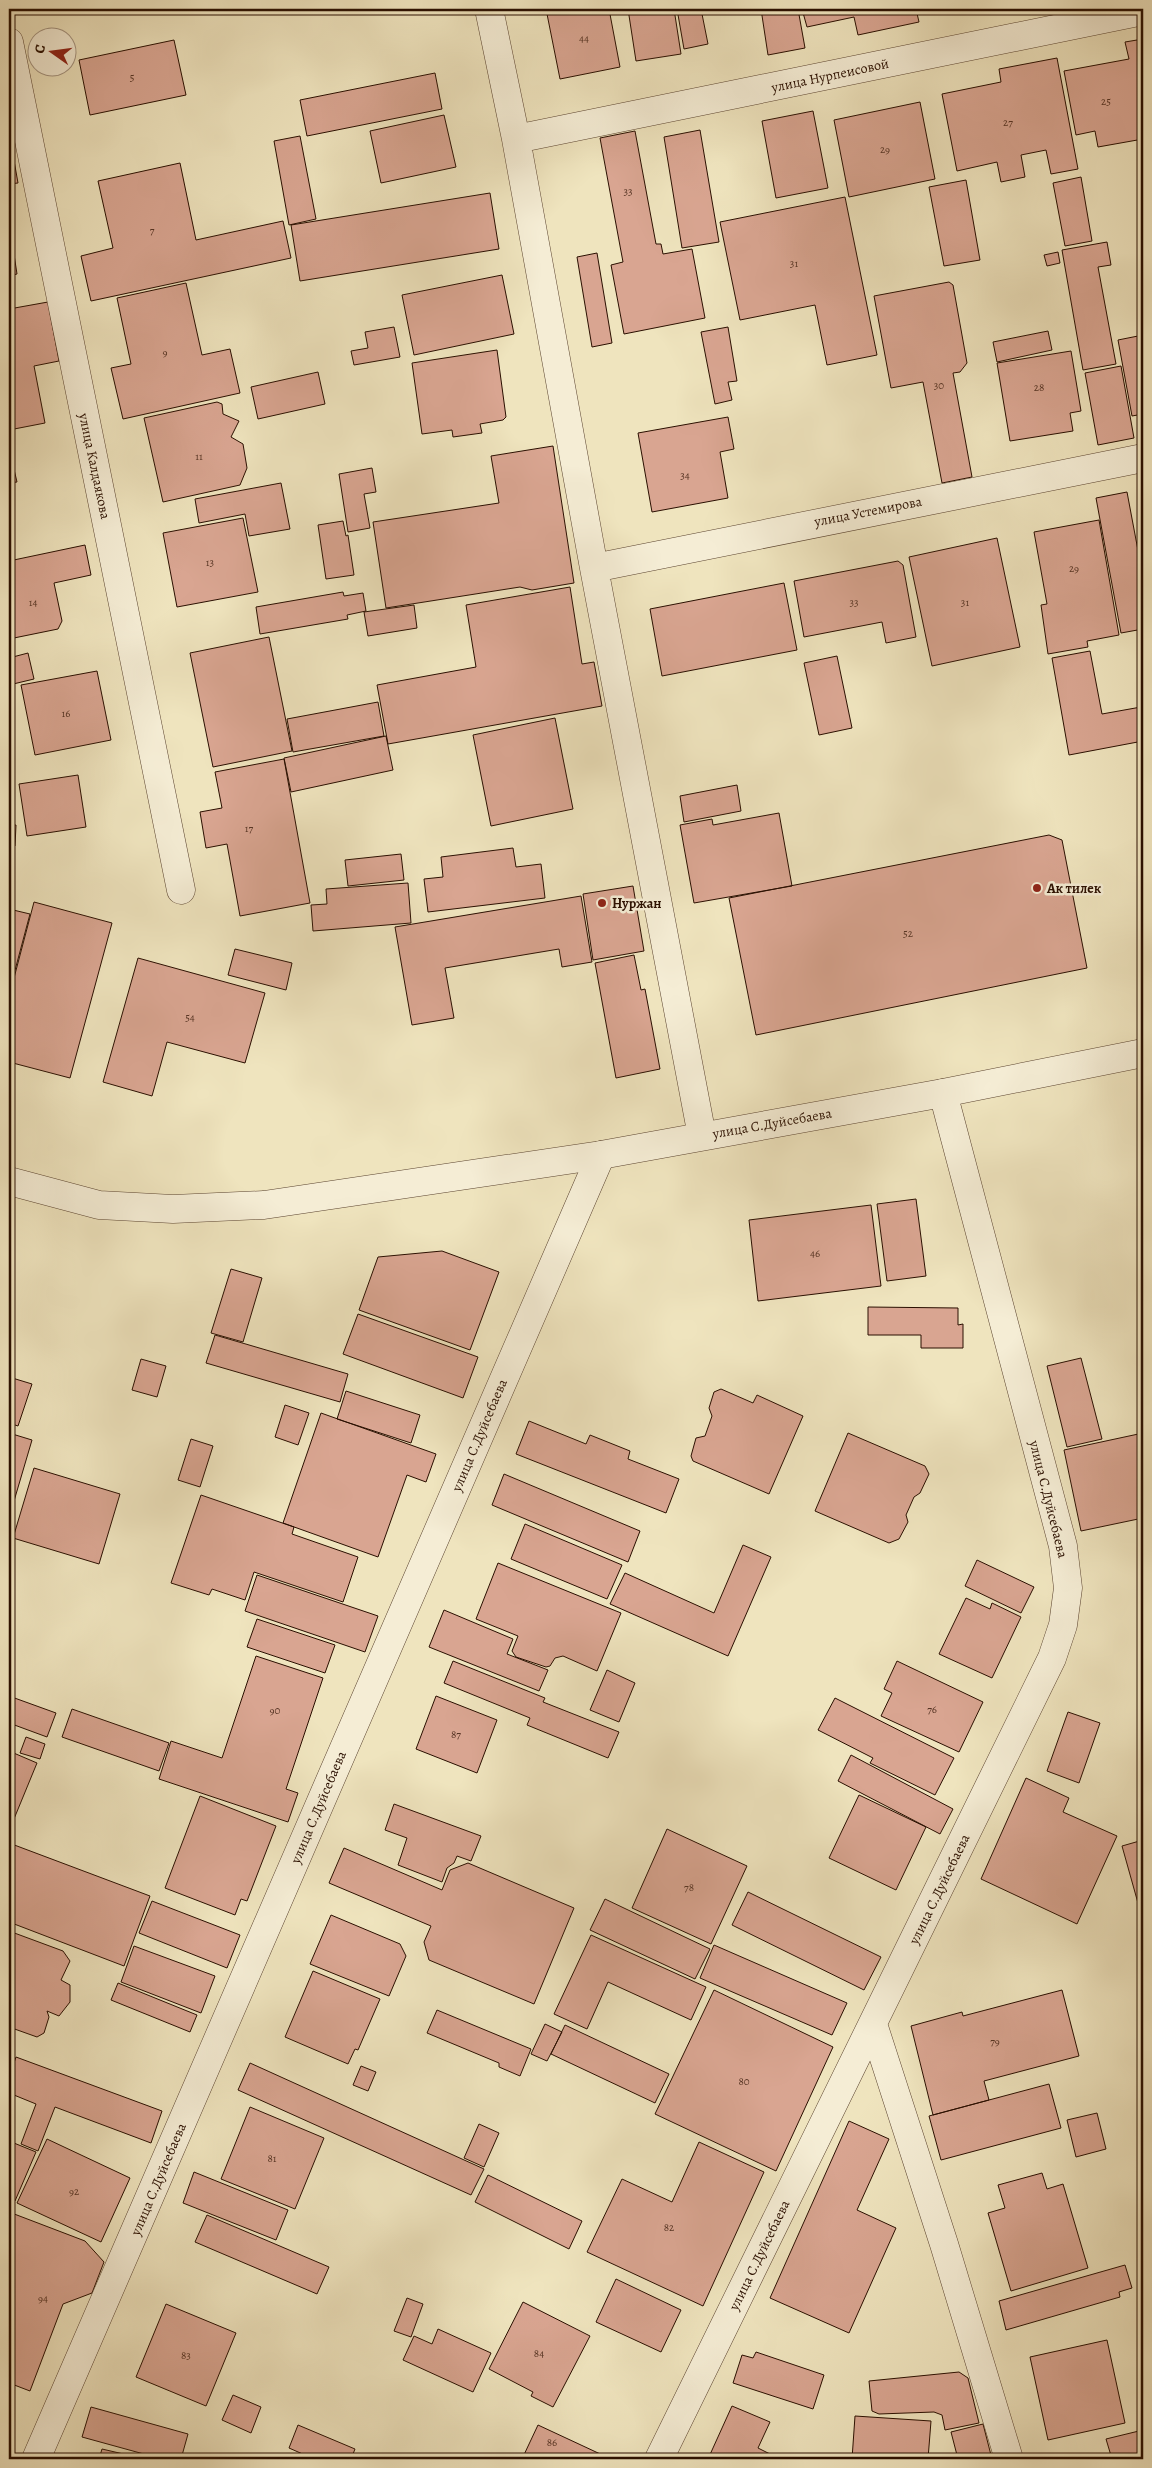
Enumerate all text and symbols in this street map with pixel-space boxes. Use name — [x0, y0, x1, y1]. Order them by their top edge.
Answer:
north arrow — [28, 28, 78, 78]
house number: 44 — [579, 31, 589, 46]
text: С — [30, 42, 50, 55]
street label: улица Нурпеисовой — [769, 54, 891, 97]
house number: 5 — [130, 70, 135, 85]
house number: 25 — [1101, 94, 1111, 109]
house number: 27 — [1003, 115, 1013, 130]
house number: 29 — [880, 142, 890, 157]
house number: 33 — [623, 184, 633, 199]
house number: 7 — [150, 223, 155, 238]
house number: 31 — [790, 256, 798, 271]
house number: 9 — [162, 345, 168, 360]
house number: 30 — [934, 378, 944, 393]
house number: 28 — [1034, 380, 1044, 395]
street label: улица Калдаякова — [74, 410, 115, 521]
house number: 11 — [195, 449, 203, 464]
house number: 34 — [680, 468, 690, 483]
street label: улица Устемирова — [812, 492, 924, 531]
house number: 13 — [206, 555, 214, 570]
house number: 29 — [1069, 561, 1079, 576]
house number: 14 — [29, 595, 37, 610]
house number: 33 — [849, 595, 859, 610]
house number: 31 — [961, 595, 969, 610]
house number: 16 — [62, 706, 70, 721]
house number: 17 — [245, 821, 254, 836]
place label: Ак тилек — [1046, 879, 1102, 898]
marker: Ак тилек — [1031, 882, 1043, 894]
place label: Нуржан — [612, 894, 662, 913]
marker: Нуржан — [596, 897, 608, 909]
house number: 52 — [903, 926, 913, 941]
house number: 54 — [185, 1010, 195, 1025]
street label: улица С.Дуйсебаева — [710, 1104, 834, 1143]
house number: 46 — [810, 1246, 820, 1261]
street label: улица С.Дуйсебаева — [447, 1375, 512, 1495]
street label: улица С.Дуйсебаева — [1024, 1437, 1072, 1560]
house number: 76 — [927, 1702, 937, 1717]
house number: 90 — [270, 1703, 281, 1718]
house number: 87 — [451, 1727, 461, 1742]
street label: улица С.Дуйсебаева — [286, 1747, 351, 1867]
street label: улица С.Дуйсебаева — [904, 1830, 975, 1948]
house number: 78 — [684, 1880, 694, 1895]
house number: 79 — [990, 2034, 1000, 2049]
house number: 80 — [738, 2074, 750, 2089]
street label: улица С.Дуйсебаева — [126, 2119, 191, 2239]
house number: 81 — [267, 2151, 277, 2166]
house number: 92 — [69, 2184, 79, 2199]
street label: улица С.Дуйсебаева — [724, 2196, 795, 2314]
house number: 82 — [664, 2220, 674, 2235]
house number: 94 — [38, 2291, 48, 2306]
house number: 84 — [534, 2346, 544, 2361]
house number: 83 — [181, 2348, 191, 2363]
house number: 86 — [547, 2435, 557, 2450]

